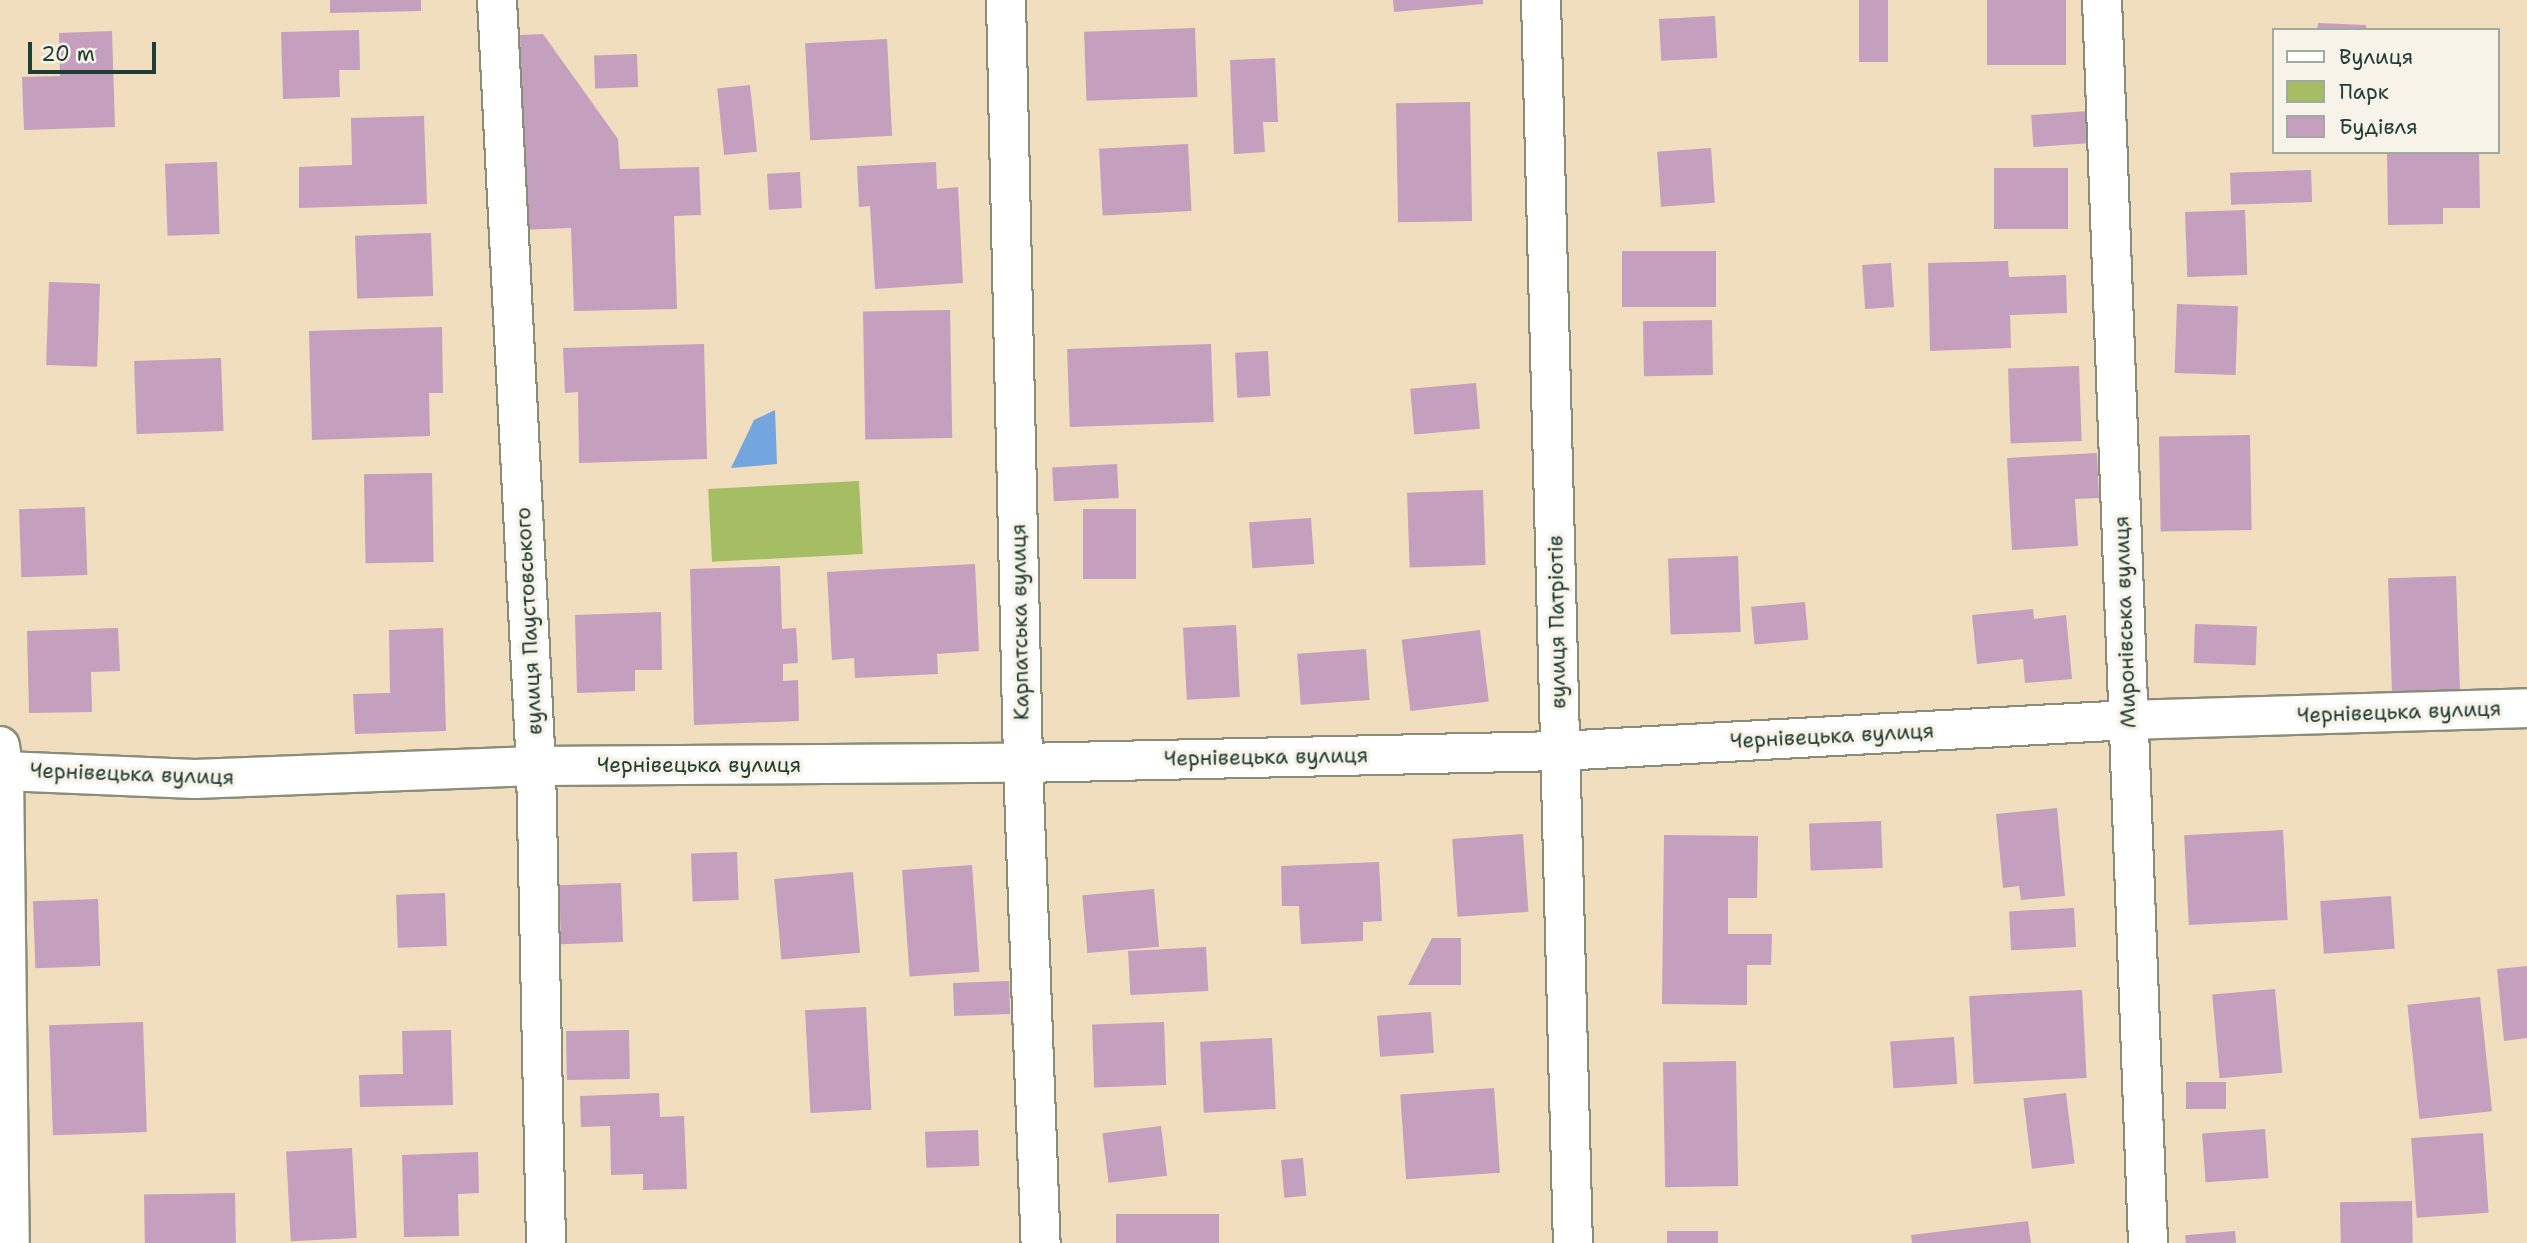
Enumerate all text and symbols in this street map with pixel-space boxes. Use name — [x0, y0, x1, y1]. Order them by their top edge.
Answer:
scale bar — [32, 28, 159, 72]
legend — [2272, 28, 2499, 154]
text: 20 m — [41, 40, 95, 68]
text: Вулиця — [2339, 43, 2413, 71]
text: Парк — [2339, 78, 2389, 106]
text: Будівля — [2339, 113, 2418, 141]
street label: вулиця Паустовського — [510, 507, 548, 735]
street label: Миронівська вулиця — [2109, 515, 2141, 729]
street label: Карпатська вулиця — [1006, 523, 1034, 721]
street label: вулиця Патріотів — [1543, 535, 1571, 709]
street label: Чернівецька вулиця — [2296, 696, 2502, 728]
street label: Чернівецька вулиця — [1729, 718, 1935, 754]
street label: Чернівецька вулиця — [1164, 743, 1368, 771]
street label: Чернівецька вулиця — [597, 752, 801, 778]
street label: Чернівецька вулиця — [29, 758, 235, 790]

